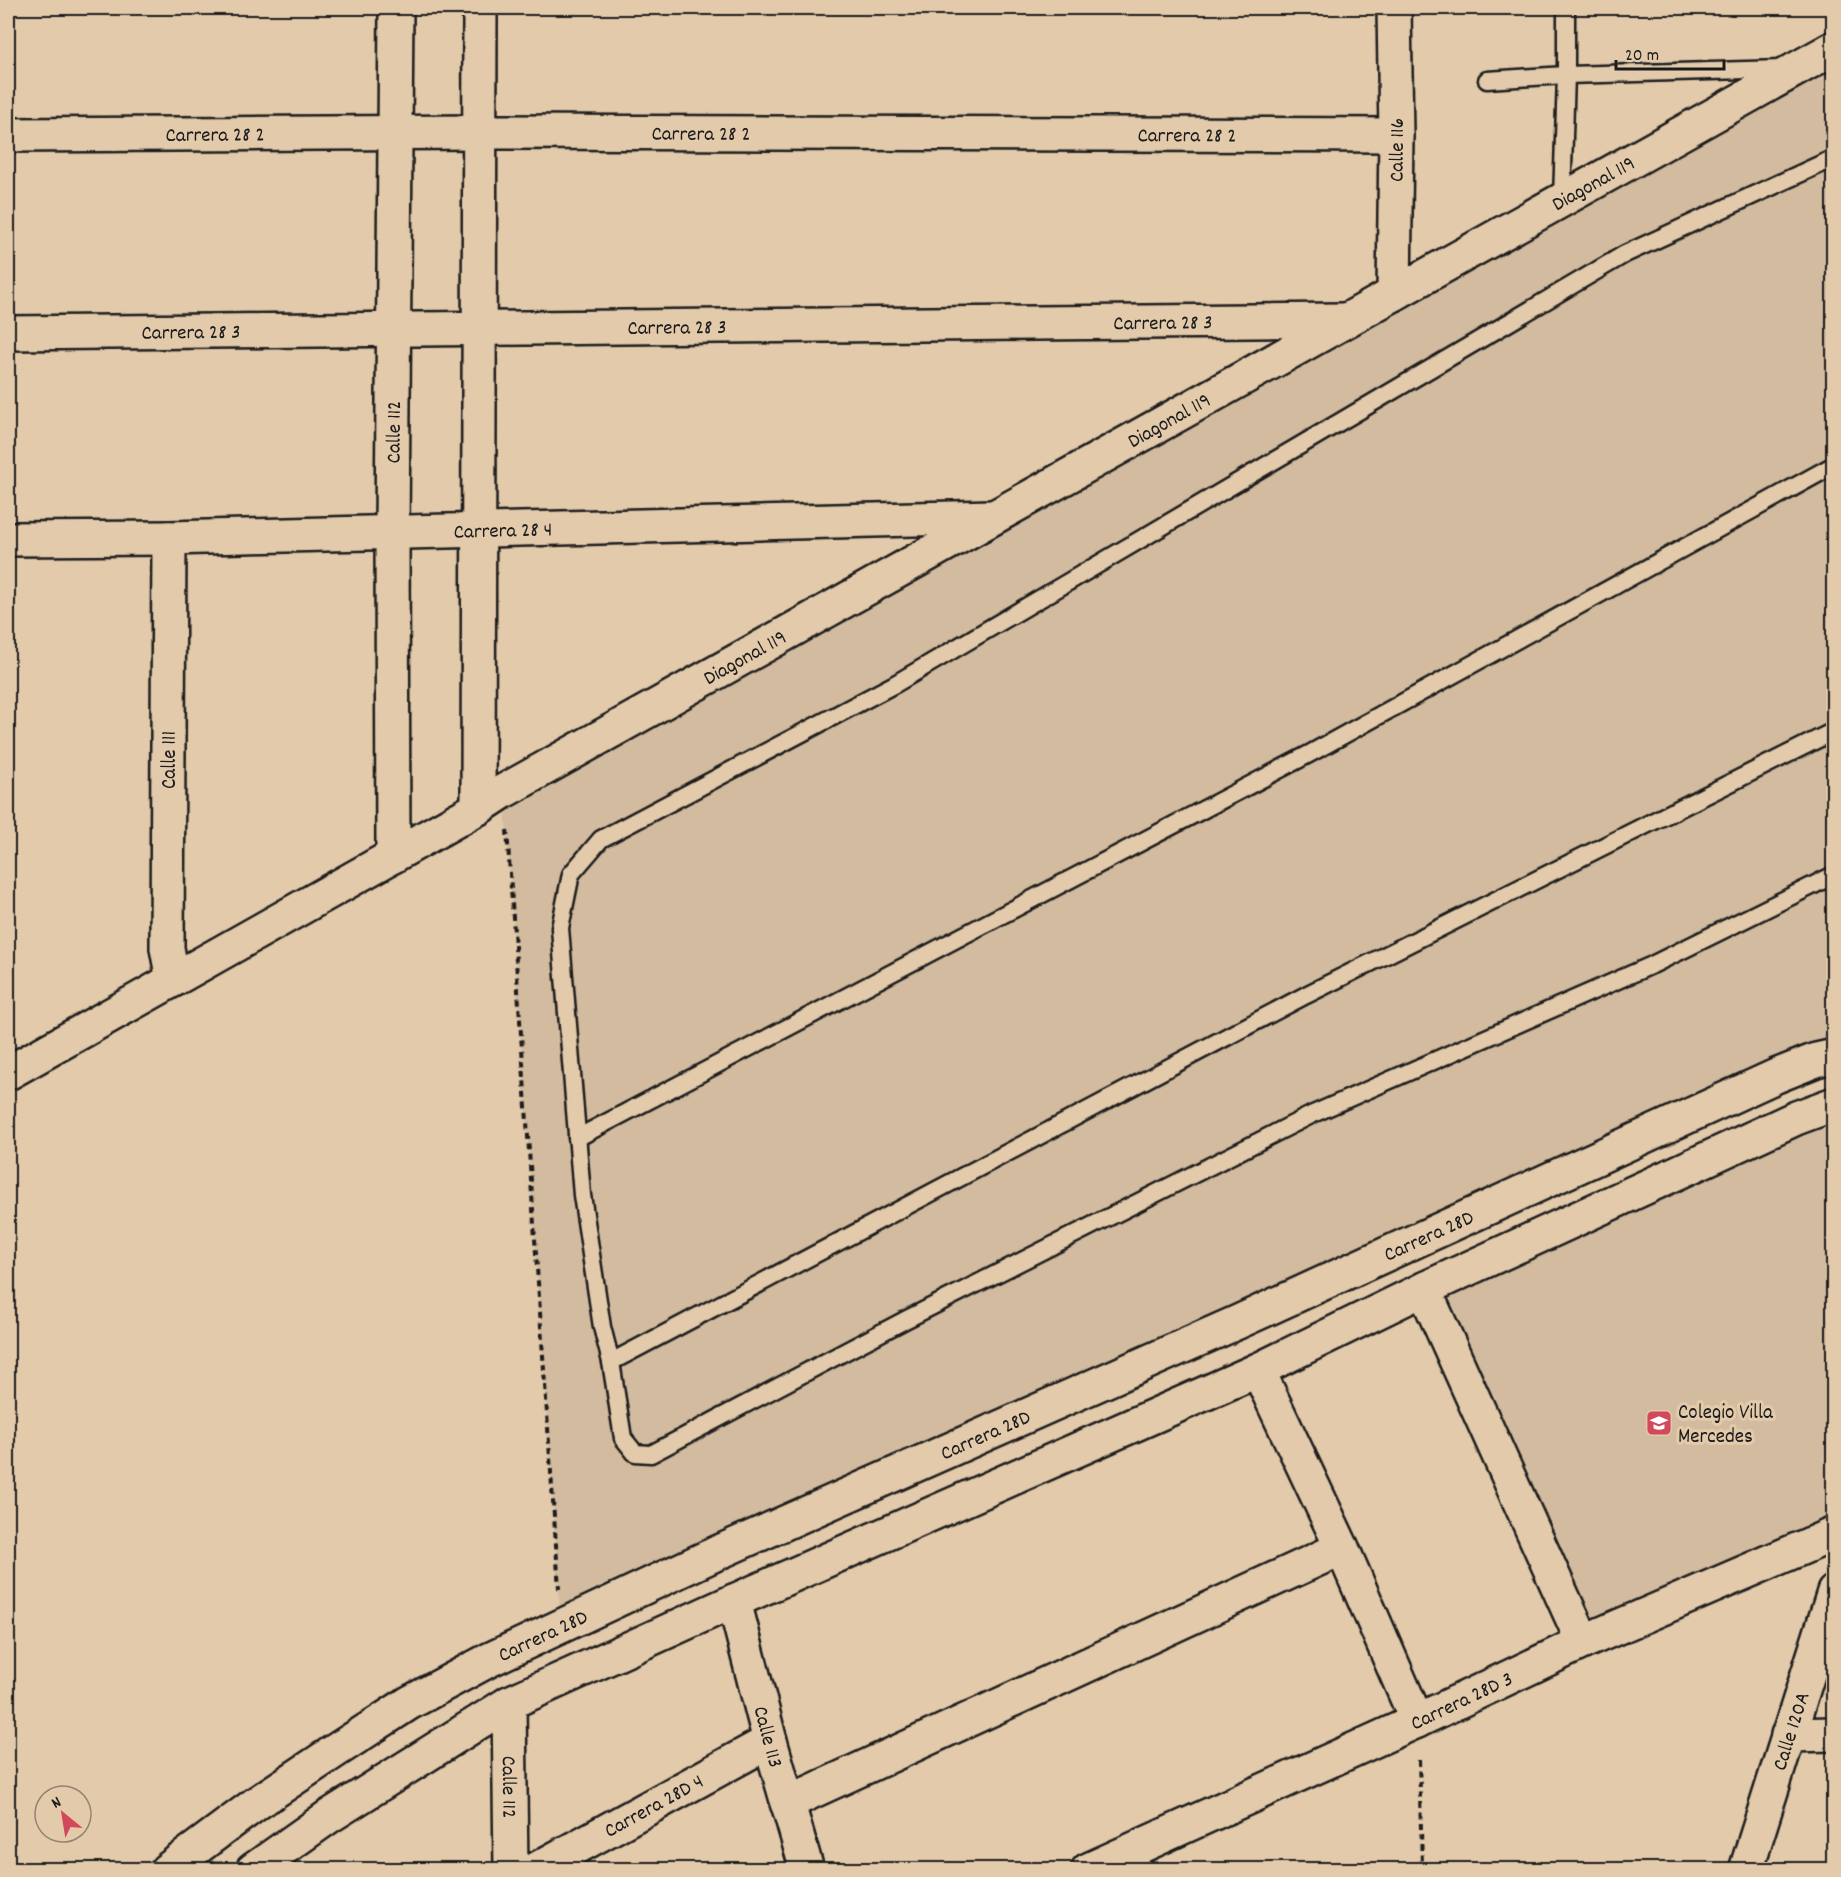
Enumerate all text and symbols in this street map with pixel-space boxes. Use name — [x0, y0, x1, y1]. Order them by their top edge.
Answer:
scale bar — [1616, 33, 1724, 71]
text: 20 m — [1625, 44, 1659, 69]
street label: Calle 116 — [1383, 118, 1414, 182]
street label: Carrera 28 2 — [165, 121, 265, 152]
street label: Carrera 28 2 — [651, 121, 751, 151]
street label: Carrera 28 2 — [1137, 122, 1237, 152]
street label: Diagonal 119 — [1547, 150, 1642, 221]
street label: Carrera 28 3 — [1113, 309, 1213, 340]
street label: Carrera 28 3 — [627, 314, 727, 345]
street label: Carrera 28 3 — [141, 319, 241, 350]
street label: Diagonal 119 — [1123, 387, 1217, 458]
street label: Calle 112 — [381, 401, 411, 463]
street label: Carrera 28 4 — [453, 516, 553, 549]
street label: Diagonal 119 — [699, 624, 793, 695]
street label: Calle 111 — [156, 731, 186, 789]
street label: Carrera 28D — [1380, 1204, 1480, 1271]
place label: Colegio Villa Mercedes — [1678, 1399, 1774, 1453]
street label: Carrera 28D — [936, 1404, 1036, 1470]
school or university icon: Colegio Villa Mercedes — [1644, 1408, 1674, 1438]
street label: Carrera 28D — [494, 1604, 594, 1672]
street label: Carrera 28D 3 — [1406, 1666, 1519, 1740]
street label: Calle 120A — [1766, 1689, 1819, 1775]
street label: Calle 113 — [744, 1703, 789, 1772]
street label: Calle 112 — [492, 1756, 522, 1819]
street label: Carrera 28D 4 — [600, 1768, 710, 1847]
north arrow — [33, 1784, 93, 1844]
text: N — [48, 1791, 66, 1815]

